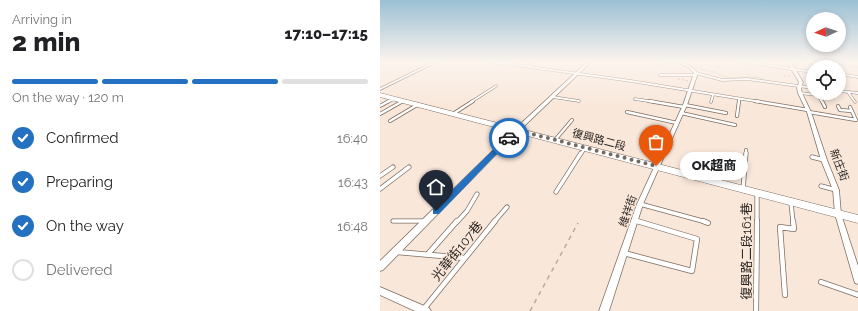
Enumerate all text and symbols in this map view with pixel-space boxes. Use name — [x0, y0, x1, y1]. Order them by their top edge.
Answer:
text: Arriving in — [12, 12, 72, 27]
north arrow — [806, 12, 846, 52]
map controls — [806, 12, 846, 100]
text: 17:10–17:15 — [285, 25, 368, 43]
text: 2 min — [12, 27, 80, 57]
button: locate — [806, 60, 846, 100]
text: On the way · 120 m — [12, 90, 124, 105]
courier — [489, 118, 529, 158]
pin — [639, 125, 673, 166]
icon: check — [12, 127, 34, 149]
icon: car — [498, 127, 520, 149]
street label: 復興路二段 — [571, 127, 627, 153]
text: Confirmed — [46, 129, 119, 147]
text: 16:40 — [337, 131, 368, 146]
icon: bag — [645, 131, 667, 153]
street label: 新庄街 — [827, 147, 851, 183]
callout: OK超商 — [680, 152, 748, 180]
text: OK超商 — [692, 158, 736, 173]
pin — [419, 170, 453, 211]
icon: check — [12, 171, 34, 193]
text: Preparing — [46, 173, 113, 191]
text: 16:43 — [338, 175, 368, 190]
icon: home — [425, 176, 447, 198]
street label: 維祥街 — [616, 193, 640, 229]
street label: 復興路二段161巷 — [739, 203, 754, 299]
icon: check — [12, 215, 34, 237]
text: On the way — [46, 217, 124, 235]
street label: 光華街107巷 — [428, 218, 486, 284]
text: 16:48 — [337, 219, 368, 234]
text: Delivered — [46, 261, 113, 279]

